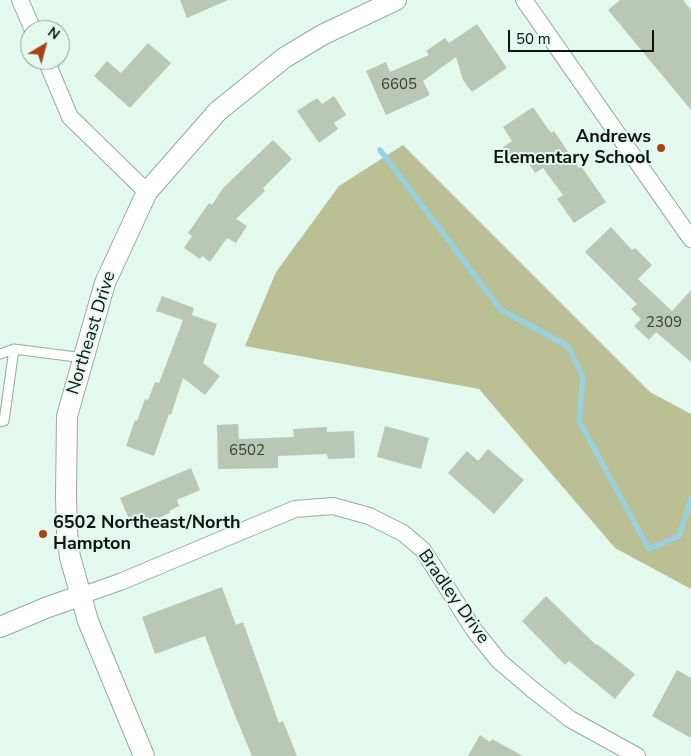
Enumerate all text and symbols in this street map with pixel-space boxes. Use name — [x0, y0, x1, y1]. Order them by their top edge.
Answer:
north arrow — [20, 20, 70, 70]
scale bar — [511, 20, 657, 52]
text: N — [44, 23, 64, 44]
text: 50 m — [516, 29, 551, 49]
house number: 6605 — [381, 76, 417, 94]
place label: Andrews Elementary School — [493, 127, 651, 170]
marker: Andrews Elementary School — [655, 142, 667, 154]
street label: Northeast Drive — [63, 269, 121, 397]
house number: 2309 — [646, 314, 682, 332]
house number: 6502 — [229, 442, 265, 460]
place label: 6502 Northeast/North Hampton — [53, 513, 240, 556]
marker: 6502 Northeast/North Hampton — [37, 528, 49, 540]
street label: Bradley Drive — [413, 546, 493, 648]

